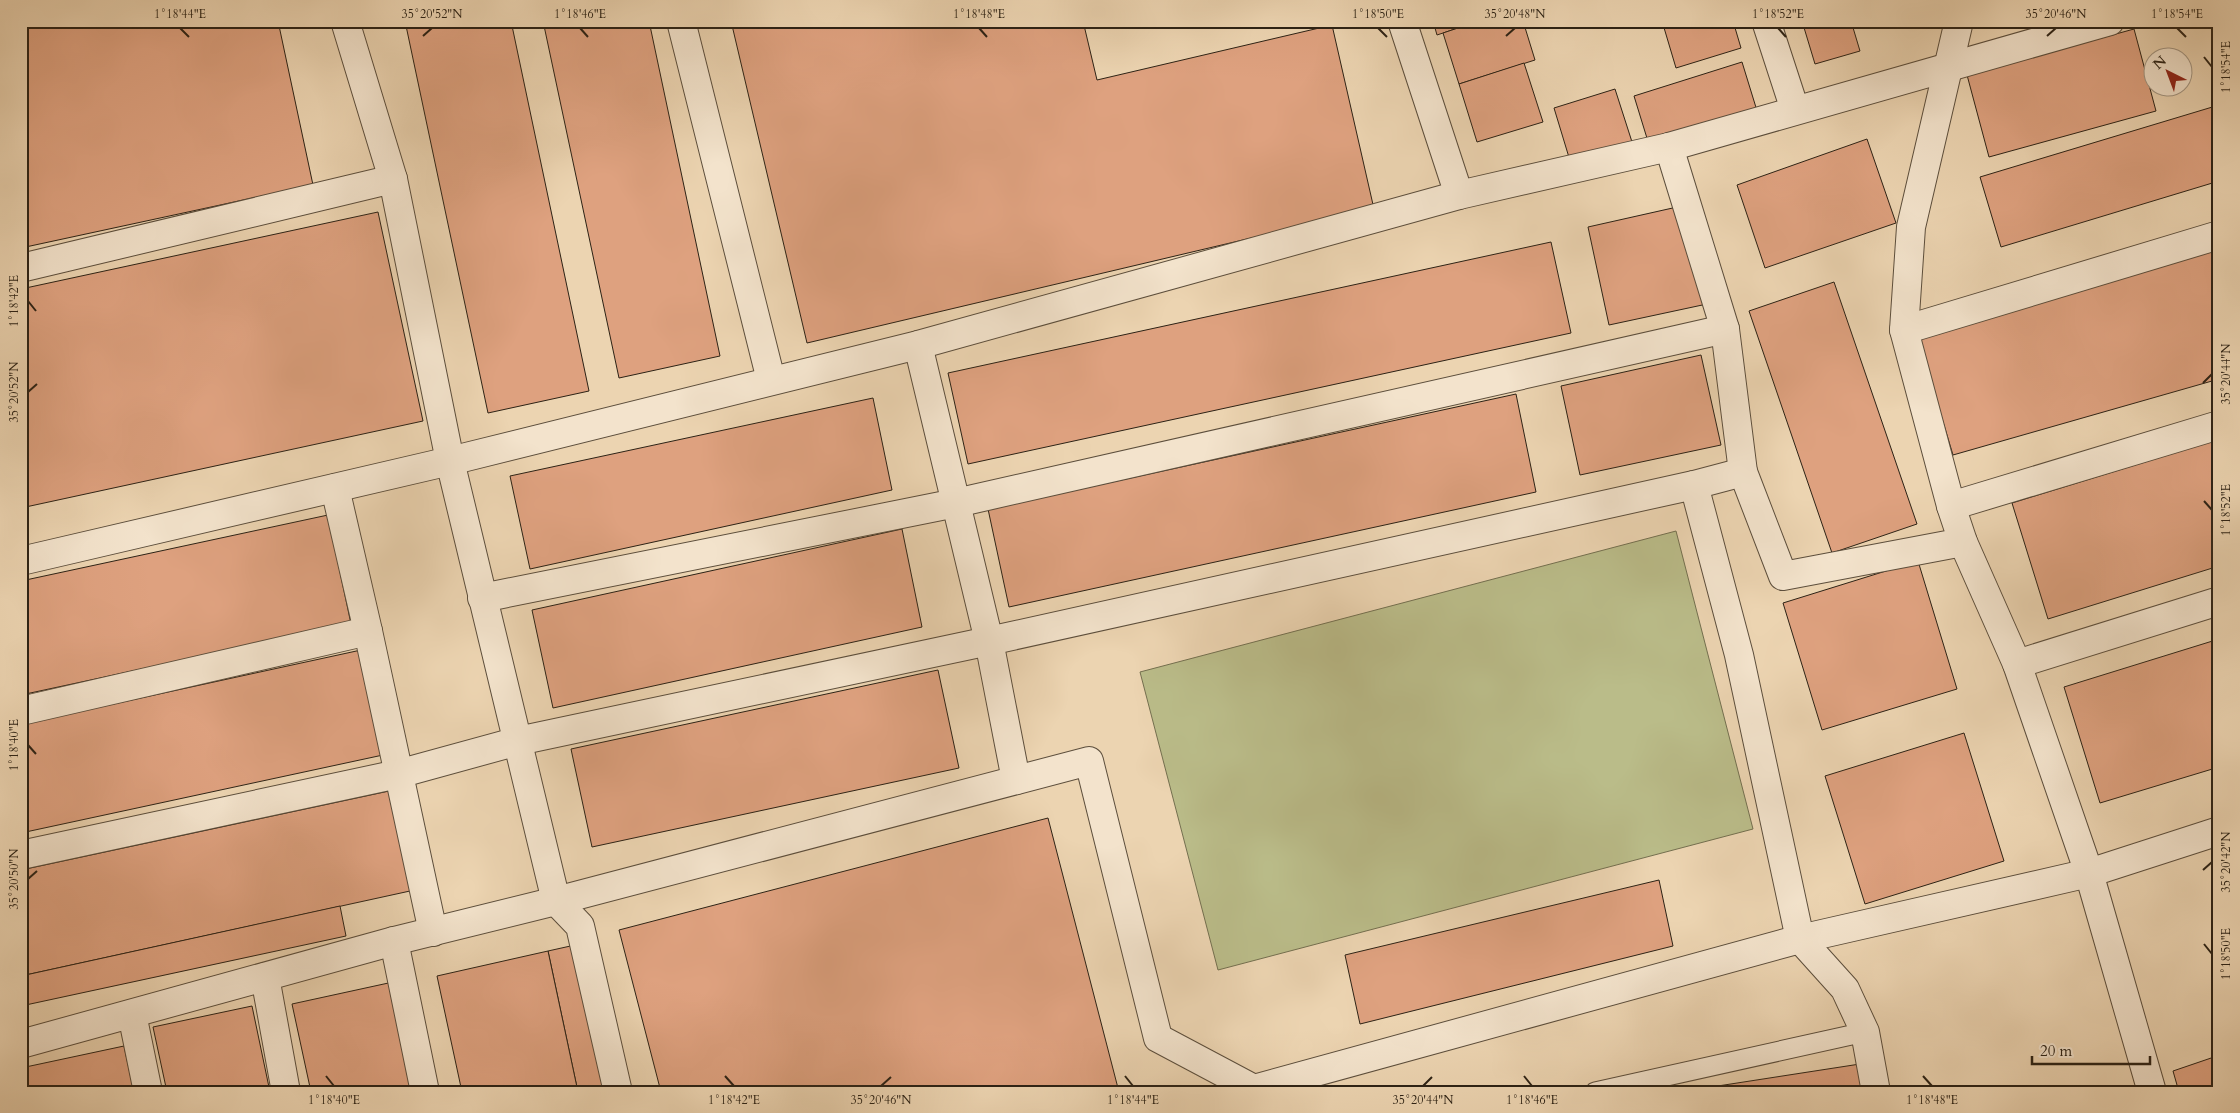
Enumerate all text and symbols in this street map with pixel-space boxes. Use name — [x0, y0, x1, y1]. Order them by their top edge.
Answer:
text: 1°18'44"E — [154, 6, 206, 22]
text: 35°20'52"N — [402, 6, 463, 22]
text: 1°18'46"E — [554, 6, 606, 22]
text: 1°18'48"E — [953, 6, 1005, 22]
text: 1°18'50"E — [1352, 6, 1404, 22]
text: 35°20'48"N — [1485, 6, 1546, 22]
text: 1°18'52"E — [1752, 6, 1804, 22]
text: 35°20'46"N — [2026, 6, 2087, 22]
text: 1°18'54"E — [2151, 6, 2203, 22]
text: 1°18'54"E — [2218, 41, 2234, 93]
north arrow — [2142, 48, 2192, 98]
text: N — [2149, 52, 2171, 74]
text: 1°18'42"E — [6, 275, 22, 327]
text: 35°20'44"N — [2218, 343, 2234, 404]
text: 35°20'52"N — [6, 361, 22, 422]
text: 1°18'52"E — [2218, 484, 2234, 536]
text: 1°18'40"E — [6, 719, 22, 771]
text: 35°20'42"N — [2218, 831, 2234, 892]
text: 35°20'50"N — [6, 848, 22, 909]
text: 1°18'50"E — [2218, 928, 2234, 980]
scale bar — [2032, 1033, 2150, 1065]
text: 20 m — [2040, 1041, 2072, 1061]
text: 1°18'40"E — [308, 1092, 360, 1108]
text: 1°18'42"E — [708, 1092, 760, 1108]
text: 35°20'46"N — [851, 1092, 912, 1108]
text: 1°18'44"E — [1107, 1092, 1159, 1108]
text: 35°20'44"N — [1393, 1092, 1454, 1108]
text: 1°18'46"E — [1506, 1092, 1558, 1108]
text: 1°18'48"E — [1906, 1092, 1958, 1108]

